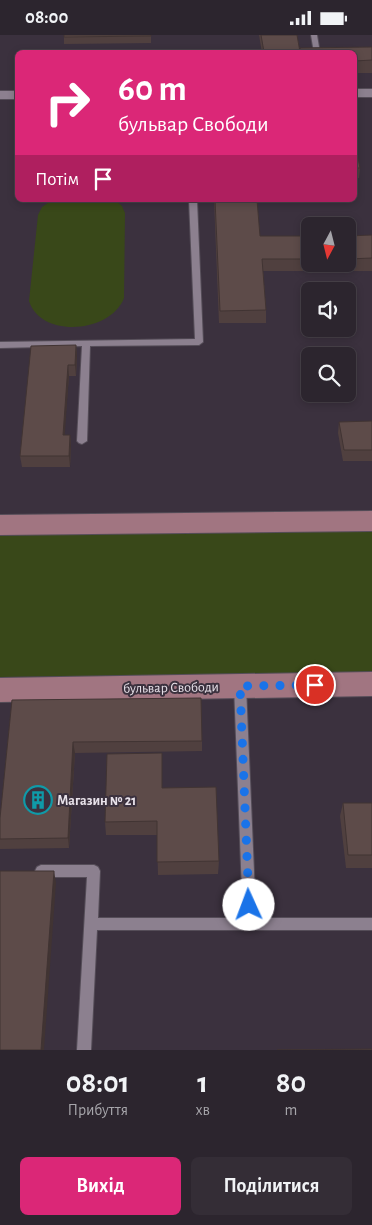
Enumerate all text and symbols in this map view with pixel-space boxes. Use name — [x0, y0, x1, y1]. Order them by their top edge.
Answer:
text: 08:00 — [25, 8, 68, 27]
icon: right — [35, 70, 100, 135]
text: 60 m — [118, 72, 187, 107]
text: бульвар Свободи — [118, 113, 269, 135]
icon: arrive — [89, 165, 117, 193]
text: Потім — [35, 170, 79, 189]
north arrow — [301, 217, 356, 273]
map controls — [301, 217, 356, 402]
button: sound — [301, 282, 356, 337]
button: search — [301, 347, 356, 402]
pin — [294, 664, 336, 706]
icon: arrive — [301, 671, 329, 699]
street label: бульвар Свободи — [123, 680, 219, 696]
building icon: Магазин № 21 — [23, 785, 53, 815]
place label: Магазин № 21 — [57, 794, 136, 808]
position arrow — [222, 878, 274, 930]
text: 08:01 — [66, 1068, 130, 1098]
text: 1 — [197, 1068, 208, 1098]
text: 80 — [276, 1068, 306, 1098]
text: Прибуття — [67, 1102, 128, 1118]
text: хв — [195, 1102, 210, 1118]
text: m — [285, 1102, 297, 1118]
button: Вихід — [20, 1157, 181, 1215]
button: Поділитися — [191, 1157, 352, 1215]

